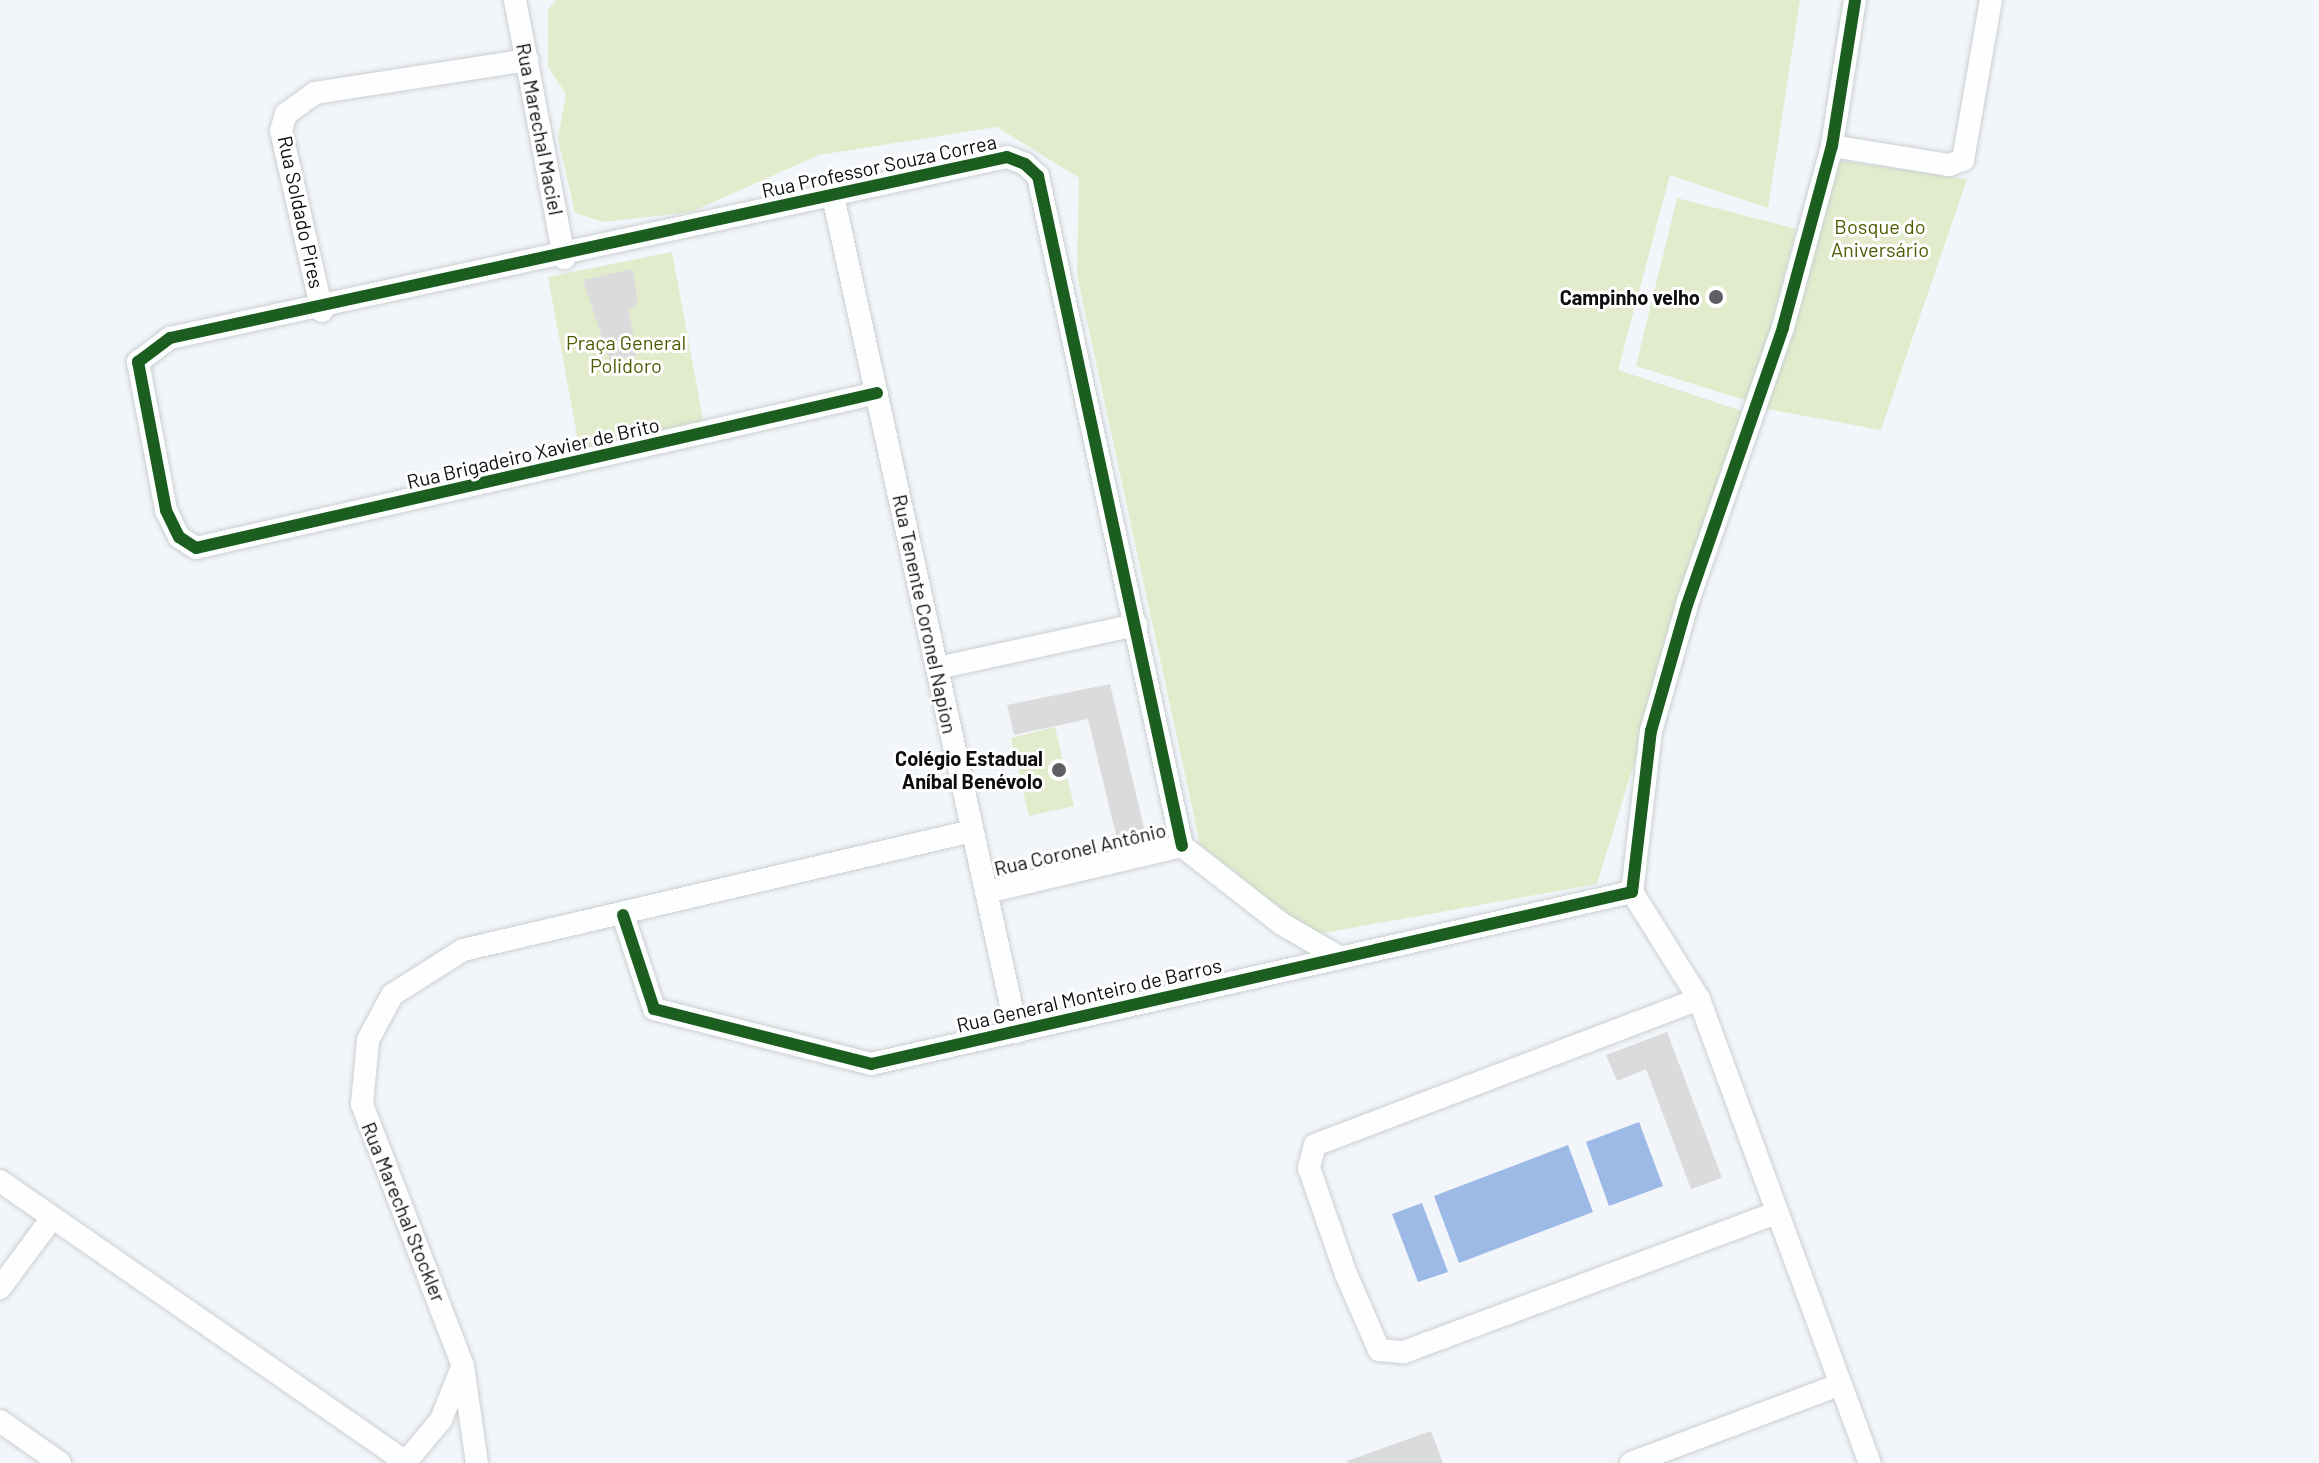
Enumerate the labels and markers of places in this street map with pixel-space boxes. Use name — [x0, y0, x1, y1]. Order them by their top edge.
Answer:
place label: Campinho velho — [1560, 285, 1700, 309]
marker: Campinho velho — [1707, 288, 1725, 306]
place label: Colégio Estadual Aníbal Benévolo — [895, 746, 1043, 793]
marker: Colégio Estadual Aníbal Benévolo — [1050, 761, 1068, 779]

